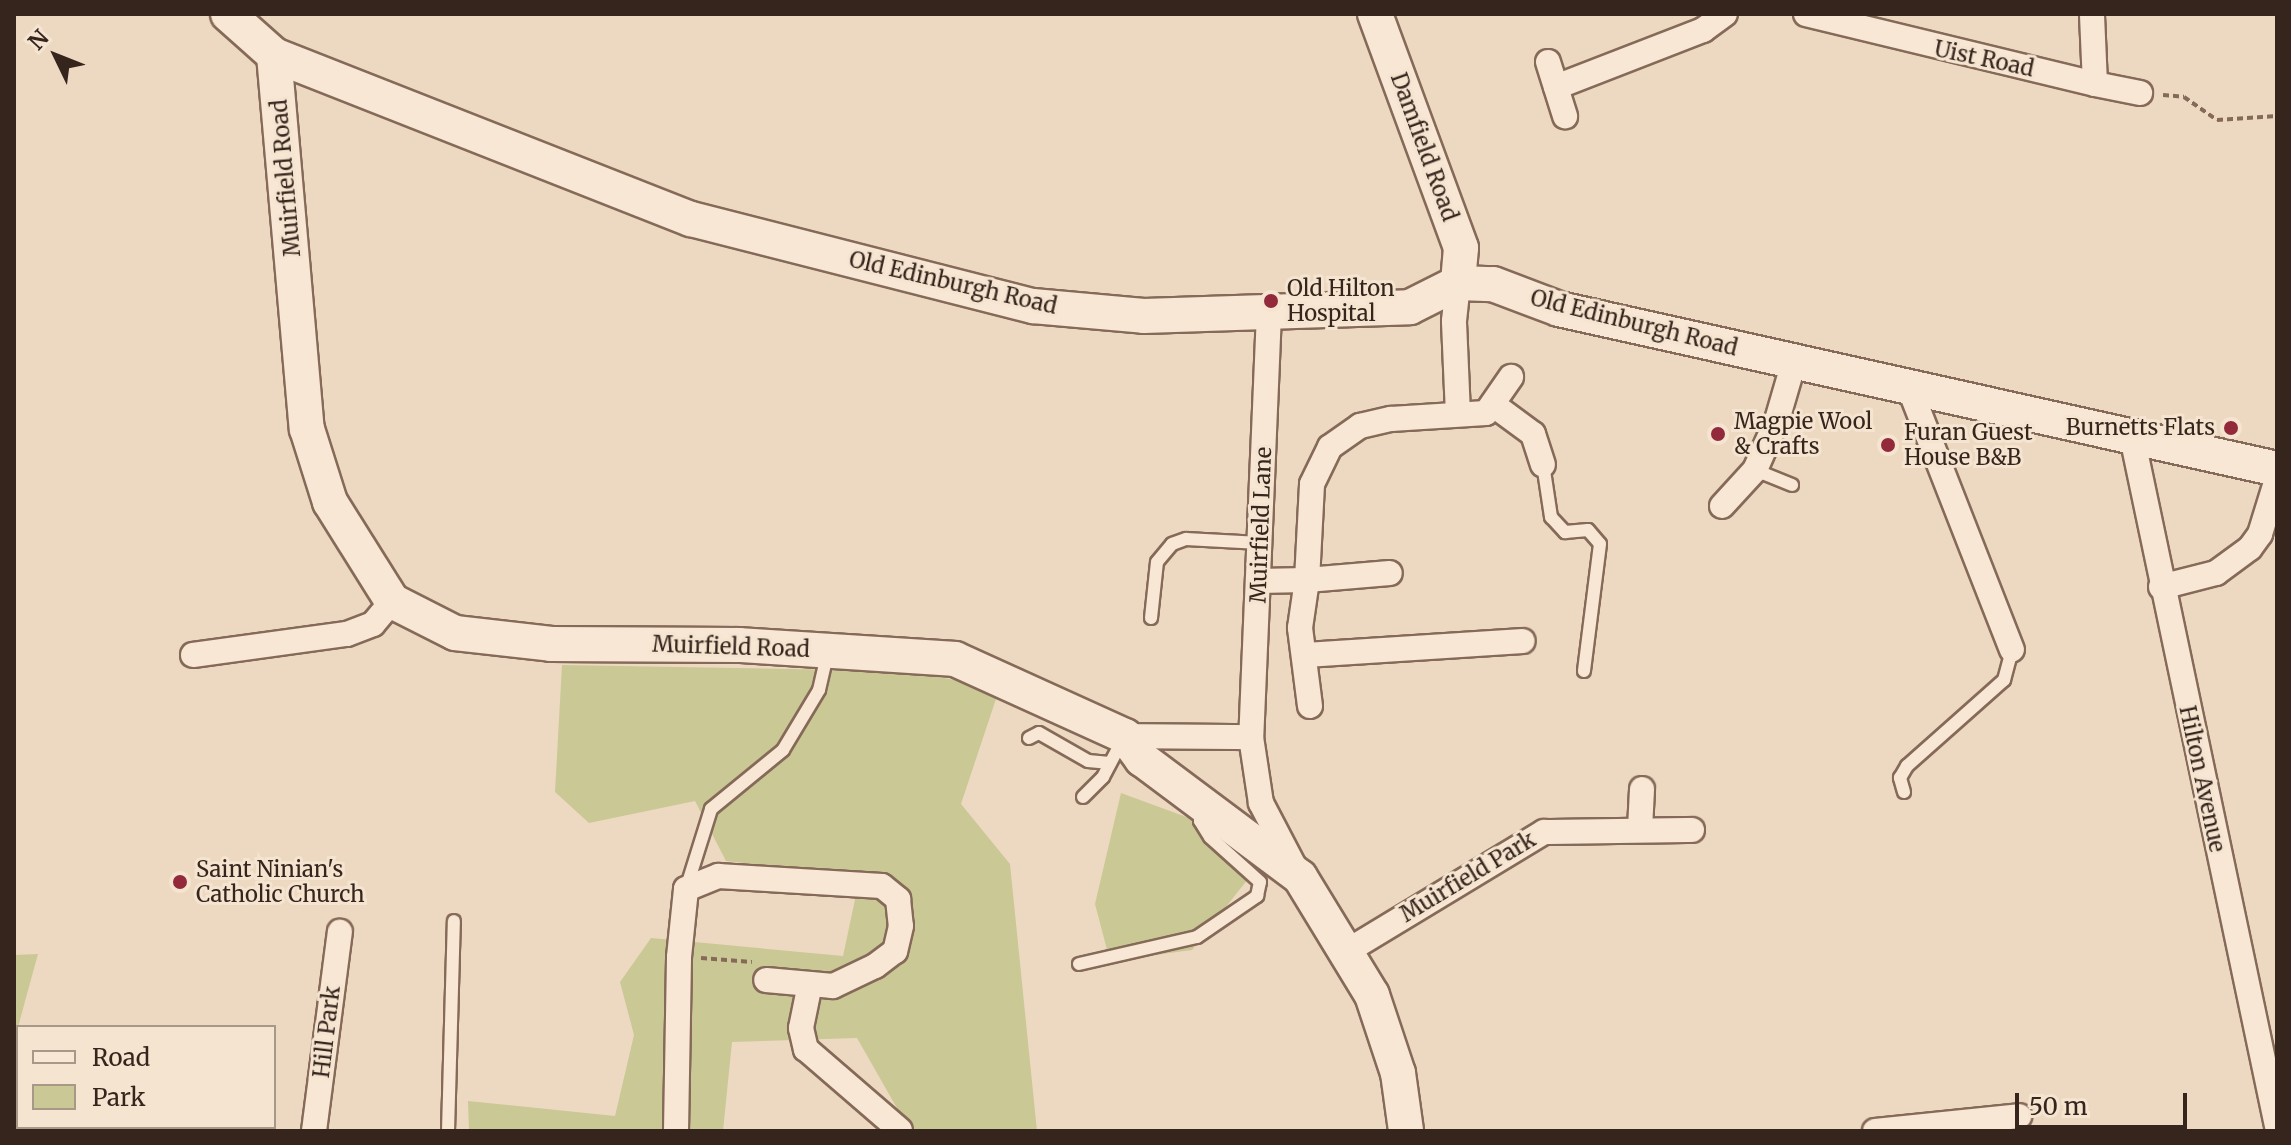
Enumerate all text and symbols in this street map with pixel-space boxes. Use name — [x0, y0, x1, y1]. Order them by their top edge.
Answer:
north arrow — [16, 16, 96, 96]
text: N — [22, 24, 55, 56]
street label: Uist Road — [1932, 36, 2036, 82]
street label: Damfield Road — [1385, 69, 1463, 225]
street label: Muirfield Road — [266, 98, 306, 258]
street label: Old Edinburgh Road — [847, 246, 1059, 320]
place label: Old Hilton Hospital — [1287, 275, 1395, 326]
street label: Old Edinburgh Road — [1528, 284, 1740, 362]
marker: Old Hilton Hospital — [1262, 292, 1280, 310]
place label: Magpie Wool & Crafts — [1734, 408, 1872, 460]
place label: Burnetts Flats — [2066, 415, 2215, 441]
place label: Furan Guest House B&B — [1904, 419, 2033, 470]
marker: Burnetts Flats — [2222, 419, 2240, 437]
marker: Magpie Wool & Crafts — [1709, 425, 1727, 443]
marker: Furan Guest House B&B — [1879, 436, 1897, 454]
street label: Muirfield Lane — [1245, 446, 1277, 604]
street label: Muirfield Road — [652, 631, 810, 663]
street label: Hilton Avenue — [2174, 703, 2230, 855]
street label: Muirfield Park — [1396, 826, 1540, 928]
place label: Saint Ninian's Catholic Church — [196, 856, 365, 908]
marker: Saint Ninian's Catholic Church — [171, 873, 189, 891]
street label: Hill Park — [308, 985, 346, 1079]
legend — [16, 1025, 276, 1129]
text: Road — [92, 1042, 150, 1073]
scale bar — [2019, 1077, 2191, 1127]
text: Park — [92, 1082, 145, 1113]
text: 50 m — [2029, 1091, 2088, 1122]

